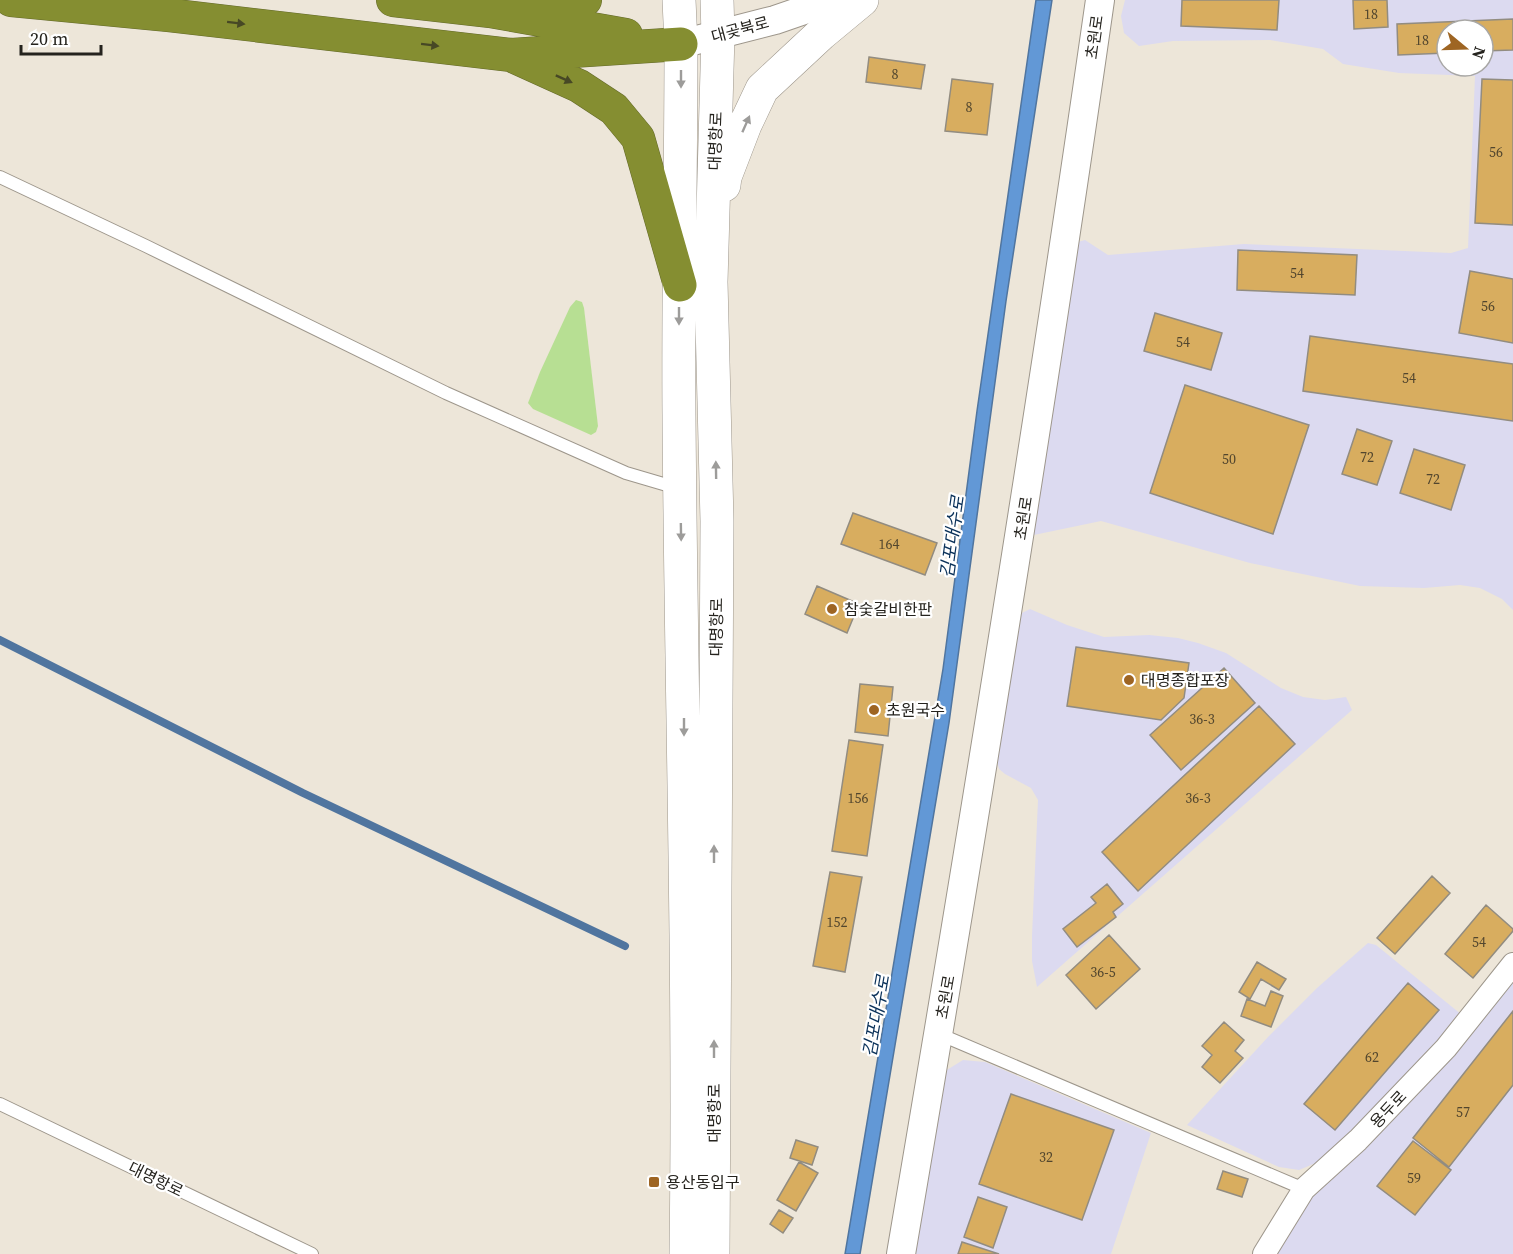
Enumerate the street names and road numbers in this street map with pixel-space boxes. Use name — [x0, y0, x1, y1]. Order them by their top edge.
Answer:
street label: 대곶북로 — [709, 11, 772, 47]
street label: 초원로 — [1080, 13, 1108, 60]
street label: 대명항로 — [703, 111, 727, 171]
street label: 초원로 — [1009, 494, 1037, 542]
street label: 대명항로 — [704, 597, 728, 657]
street label: 초원로 — [930, 973, 960, 1021]
street label: 대명항로 — [703, 1083, 725, 1142]
street label: 용두로 — [1365, 1085, 1411, 1133]
street label: 대명항로 — [125, 1156, 188, 1202]

